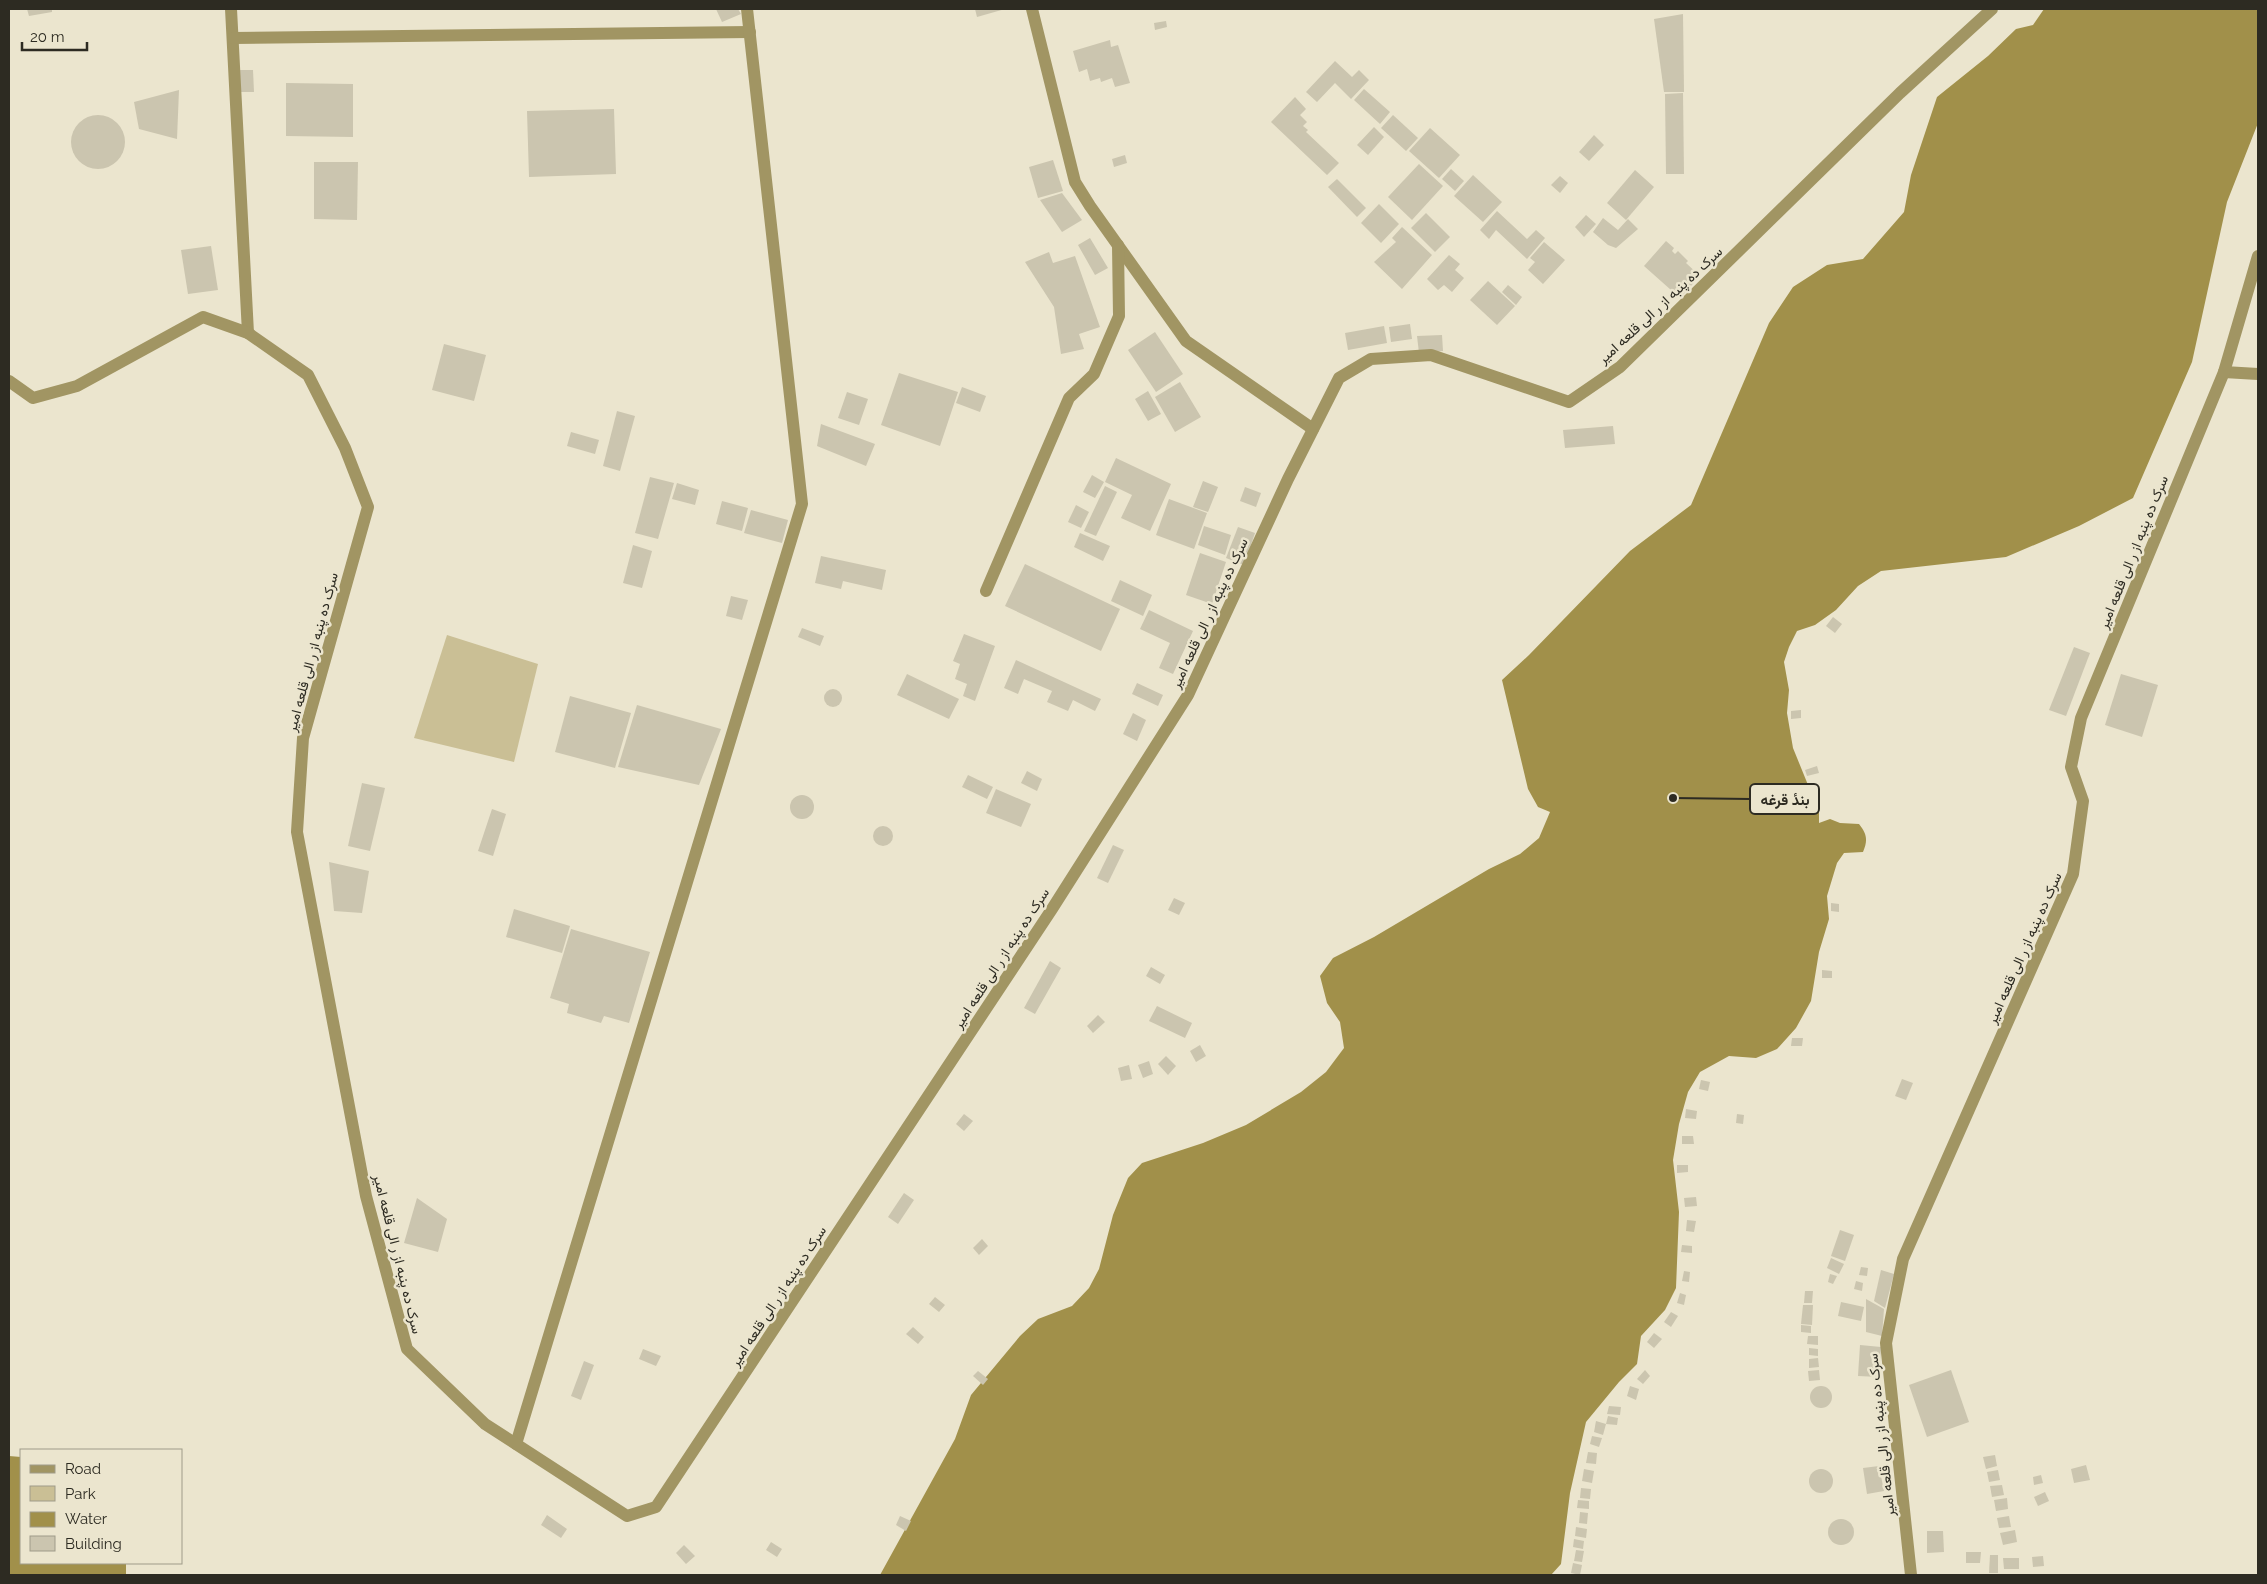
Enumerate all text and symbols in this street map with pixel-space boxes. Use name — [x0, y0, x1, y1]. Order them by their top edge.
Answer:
scale bar — [22, 20, 88, 52]
text: 20 m — [30, 28, 65, 46]
street label: سرک ده پنبه از ر الی قلعه امیر — [1594, 243, 1727, 369]
street label: سرک ده پنبه از ر الی قلعه امیر — [2095, 473, 2173, 633]
street label: سرک ده پنبه از ر الی قلعه امیر — [1167, 535, 1253, 692]
street label: سرک ده پنبه از ر الی قلعه امیر — [283, 571, 343, 735]
callout: بندٔ قرغه — [1750, 784, 1819, 814]
text: بندٔ قرغه — [1760, 791, 1810, 809]
street label: سرک ده پنبه از ر الی قلعه امیر — [1983, 870, 2066, 1028]
street label: سرک ده پنبه از ر الی قلعه امیر — [949, 885, 1054, 1033]
street label: سرک ده پنبه از ر الی قلعه امیر — [368, 1172, 426, 1336]
street label: سرک ده پنبه از ر الی قلعه امیر — [726, 1223, 831, 1371]
street label: سرک ده پنبه از ر الی قلعه امیر — [1864, 1352, 1900, 1518]
legend — [20, 1449, 182, 1564]
text: Road — [65, 1460, 101, 1478]
text: Park — [65, 1485, 96, 1503]
text: Water — [65, 1510, 108, 1528]
text: Building — [65, 1535, 122, 1553]

